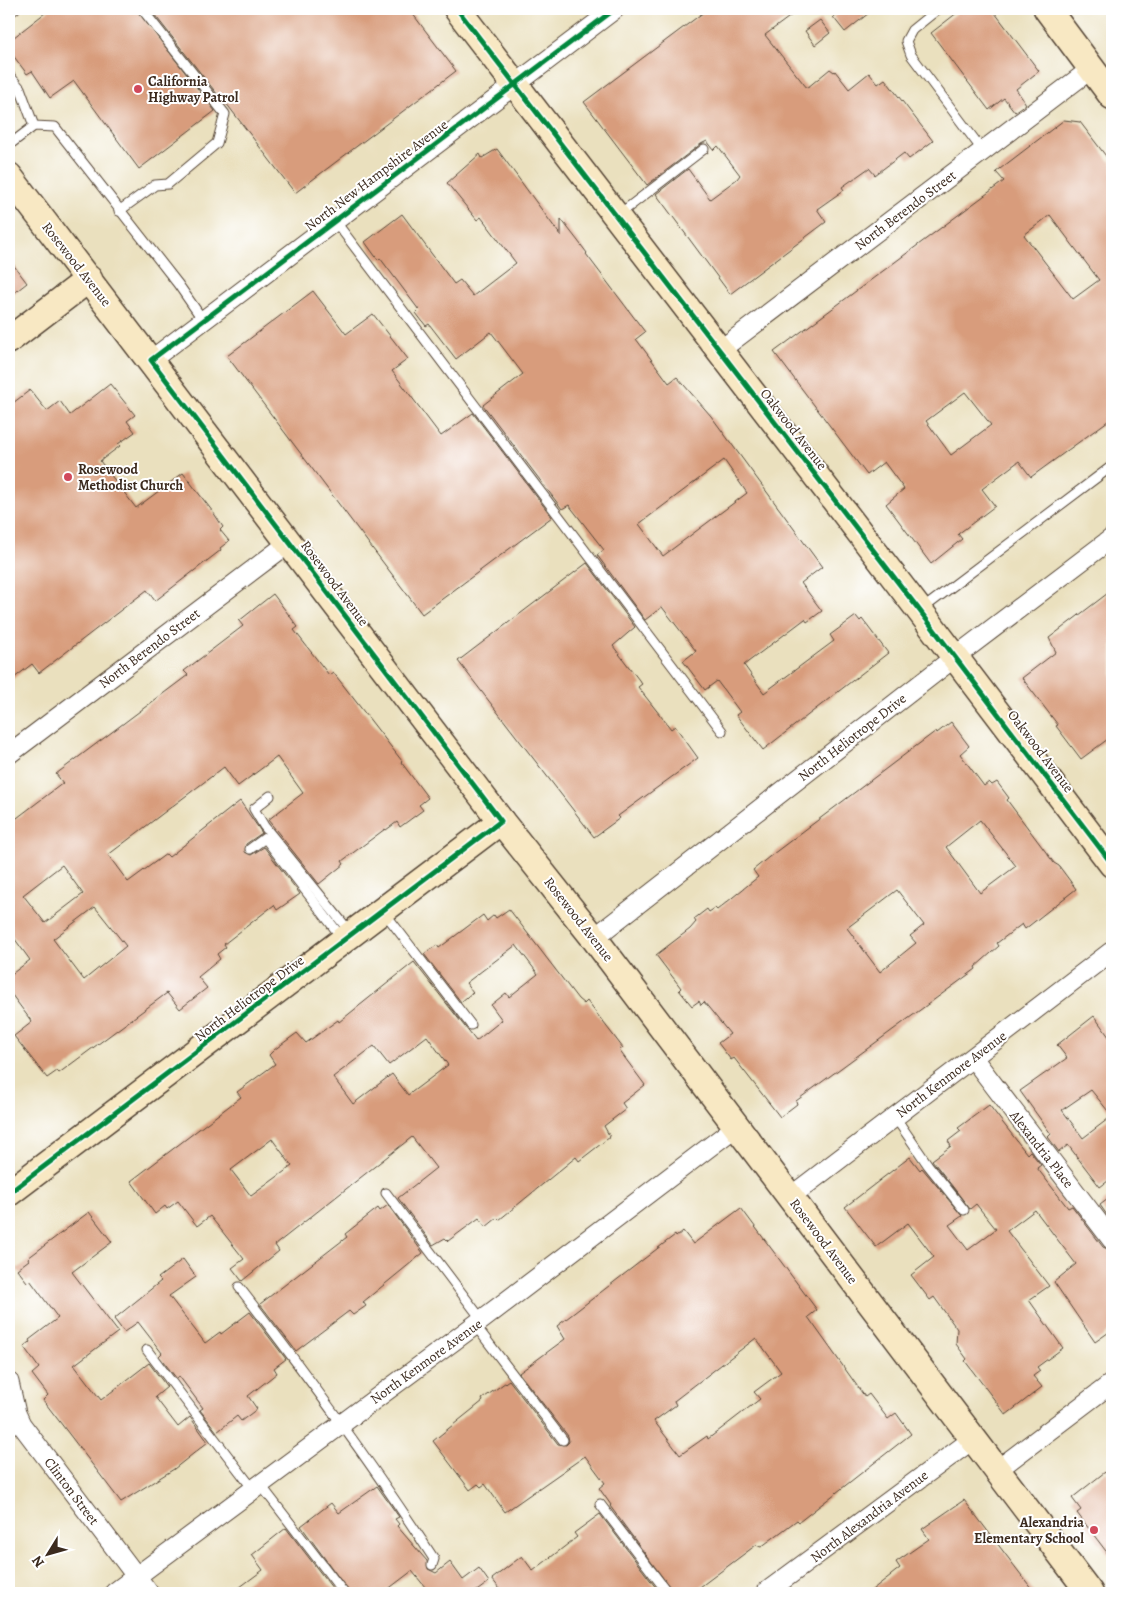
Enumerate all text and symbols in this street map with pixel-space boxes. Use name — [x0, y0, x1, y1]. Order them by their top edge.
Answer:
place label: California Highway Patrol — [148, 72, 239, 107]
marker: California Highway Patrol — [132, 83, 144, 95]
street label: North New Hampshire Avenue — [301, 115, 452, 236]
street label: North Berendo Street — [851, 166, 960, 255]
street label: Rosewood Avenue — [38, 218, 116, 311]
street label: Oakwood Avenue — [756, 385, 831, 474]
place label: Rosewood Methodist Church — [78, 460, 183, 495]
marker: Rosewood Methodist Church — [62, 471, 74, 483]
street label: Rosewood Avenue — [296, 537, 373, 630]
street label: North Berendo Street — [95, 604, 204, 693]
street label: North Heliotrope Drive — [794, 689, 910, 786]
street label: Oakwood Avenue — [1003, 706, 1078, 796]
street label: Rosewood Avenue — [540, 873, 618, 966]
street label: North Heliotrope Drive — [191, 951, 308, 1046]
street label: North Kenmore Avenue — [892, 1027, 1010, 1122]
street label: Alexandria Place — [1005, 1106, 1078, 1192]
street label: Rosewood Avenue — [785, 1195, 862, 1288]
street label: North Kenmore Avenue — [367, 1314, 486, 1408]
street label: Clinton Street — [40, 1454, 104, 1529]
street label: North Alexandria Avenue — [807, 1466, 932, 1567]
place label: Alexandria Elementary School — [974, 1513, 1084, 1548]
marker: Alexandria Elementary School — [1088, 1524, 1100, 1536]
north arrow — [22, 1530, 72, 1580]
text: N — [27, 1552, 49, 1571]

